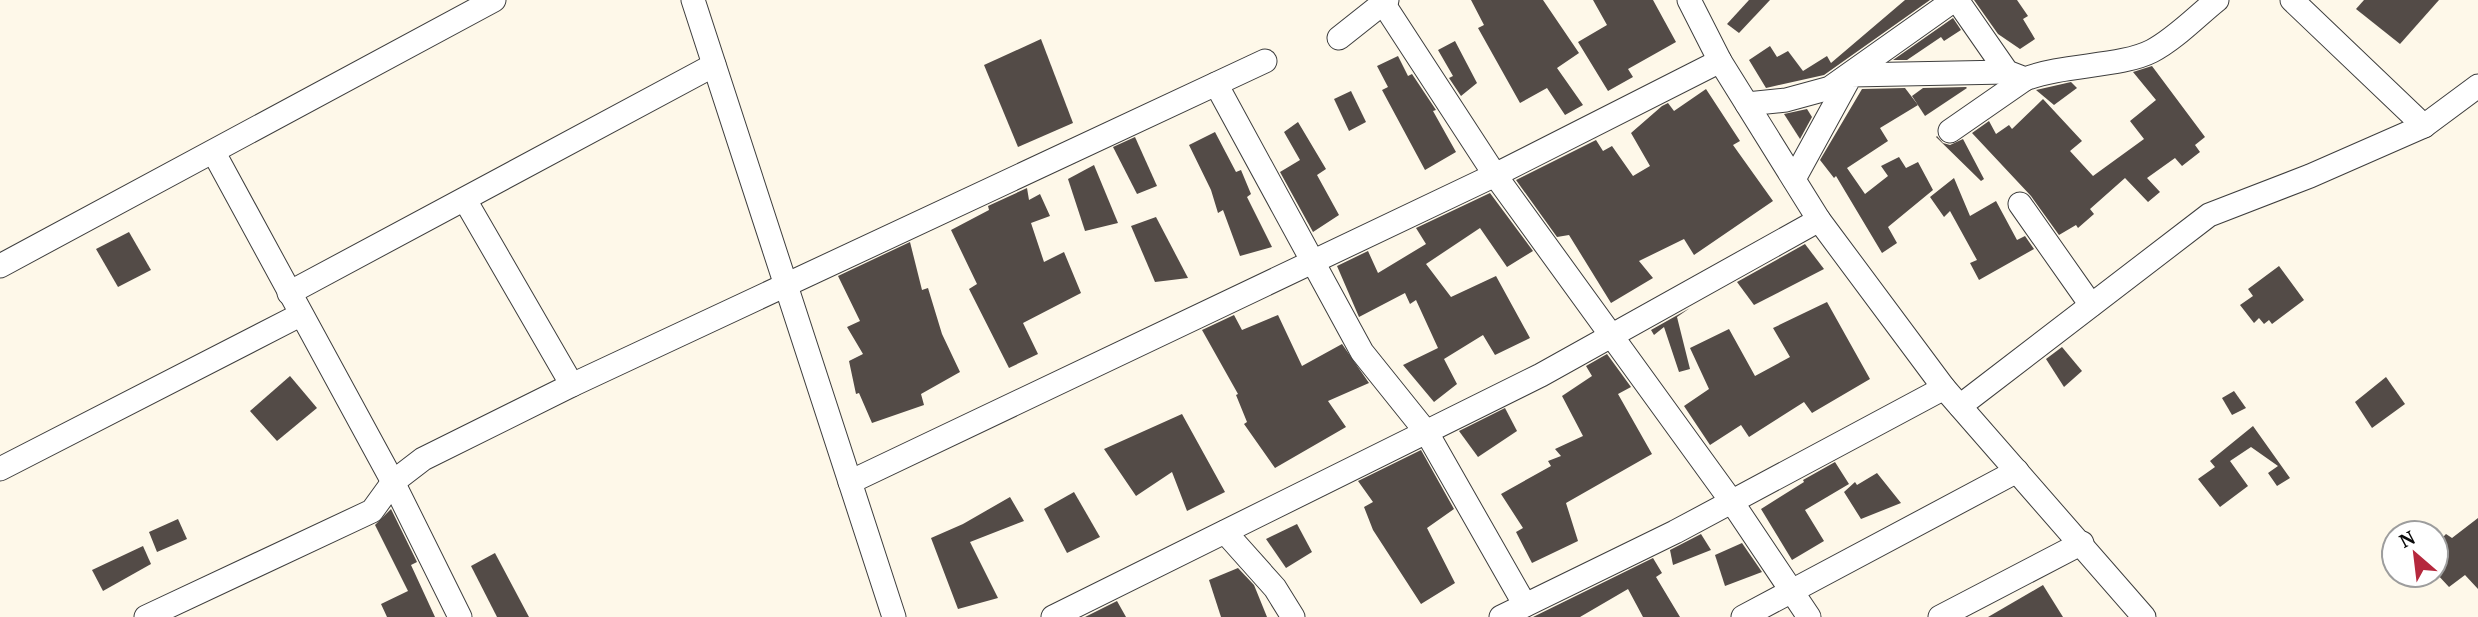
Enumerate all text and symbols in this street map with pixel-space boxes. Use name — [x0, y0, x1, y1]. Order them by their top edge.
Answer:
north arrow — [2380, 519, 2450, 589]
text: N — [2395, 524, 2420, 553]

